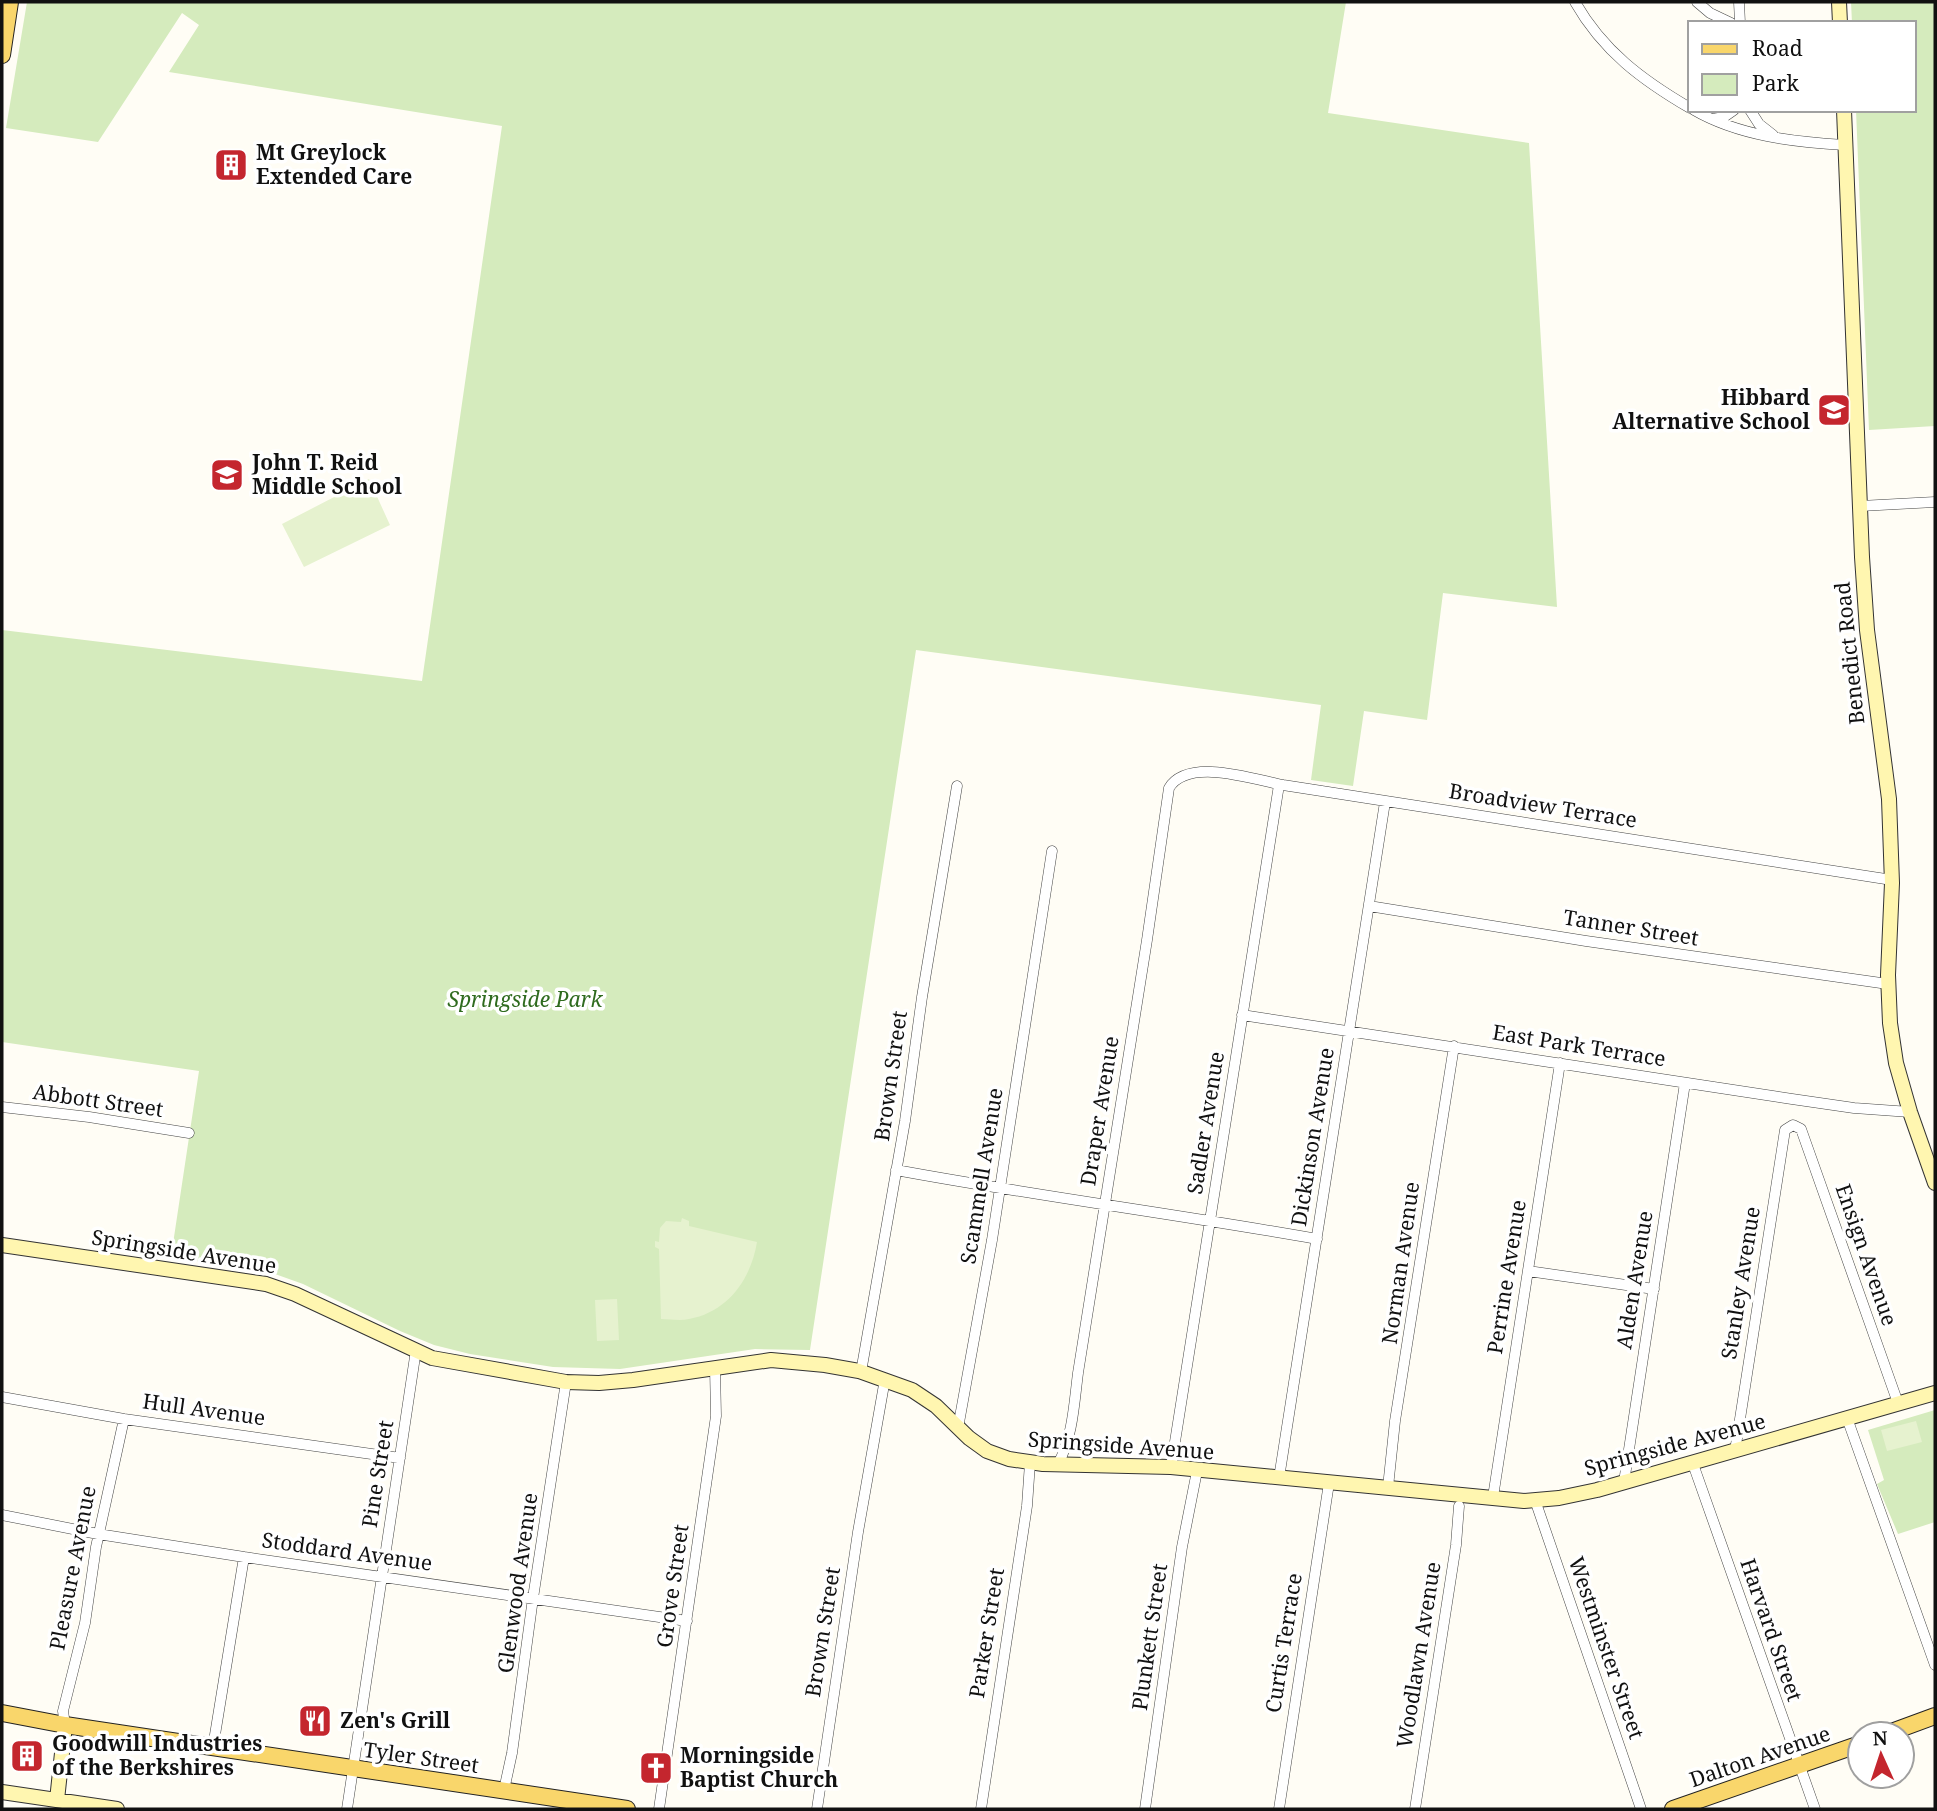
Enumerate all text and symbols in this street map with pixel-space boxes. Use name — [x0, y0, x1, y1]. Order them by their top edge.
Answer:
legend — [1688, 21, 1916, 112]
text: Road — [1752, 34, 1803, 62]
text: Park — [1752, 69, 1799, 97]
place label: Mt Greylock Extended Care — [256, 138, 412, 190]
building icon: Mt Greylock Extended Care — [212, 146, 250, 184]
place label: Hibbard Alternative School — [1612, 383, 1811, 435]
school or university icon: Hibbard Alternative School — [1815, 391, 1853, 429]
place label: John T. Reid Middle School — [251, 448, 403, 500]
school or university icon: John T. Reid Middle School — [208, 456, 246, 494]
street label: Benedict Road — [1828, 580, 1870, 726]
street label: Broadview Terrace — [1447, 776, 1639, 834]
street label: Tanner Street — [1562, 903, 1701, 952]
park label: Springside Park — [447, 985, 604, 1013]
street label: Brown Street — [867, 1009, 913, 1143]
street label: East Park Terrace — [1490, 1017, 1668, 1073]
street label: Draper Avenue — [1073, 1034, 1125, 1188]
street label: Dickinson Avenue — [1284, 1046, 1340, 1228]
street label: Sadler Avenue — [1180, 1049, 1230, 1196]
street label: Abbott Street — [31, 1077, 165, 1123]
street label: Scammell Avenue — [953, 1086, 1009, 1266]
street label: Norman Avenue — [1375, 1180, 1425, 1346]
street label: Ensign Avenue — [1830, 1180, 1904, 1329]
street label: Perrine Avenue — [1480, 1198, 1532, 1356]
street label: Stanley Avenue — [1714, 1204, 1766, 1361]
street label: Alden Avenue — [1609, 1209, 1659, 1351]
street label: Springside Avenue — [90, 1223, 279, 1279]
street label: Hull Avenue — [141, 1387, 267, 1431]
street label: Springside Avenue — [1581, 1406, 1768, 1482]
street label: Pine Street — [355, 1418, 399, 1529]
street label: Springside Avenue — [1027, 1425, 1215, 1465]
street label: Pleasure Avenue — [42, 1483, 102, 1652]
street label: Glenwood Avenue — [490, 1491, 544, 1675]
street label: Grove Street — [649, 1522, 695, 1649]
street label: Stoddard Avenue — [260, 1525, 434, 1577]
street label: Westminster Street — [1563, 1553, 1651, 1743]
street label: Harvard Street — [1734, 1555, 1809, 1705]
street label: Woodlawn Avenue — [1389, 1560, 1447, 1750]
street label: Plunkett Street — [1125, 1562, 1173, 1712]
street label: Brown Street — [798, 1565, 846, 1699]
street label: Parker Street — [962, 1566, 1010, 1700]
street label: Curtis Terrace — [1258, 1571, 1308, 1715]
restaurant icon: Zen's Grill — [296, 1702, 334, 1740]
place label: Zen's Grill — [340, 1706, 451, 1734]
street label: Dalton Avenue — [1686, 1719, 1834, 1793]
north arrow — [1846, 1720, 1916, 1790]
text: N — [1872, 1725, 1888, 1751]
place label: Goodwill Industries of the Berkshires — [52, 1729, 262, 1781]
street label: Tyler Street — [362, 1735, 481, 1779]
building icon: Goodwill Industries of the Berkshires — [8, 1737, 46, 1775]
place label: Morningside Baptist Church — [680, 1741, 838, 1793]
church icon: Morningside Baptist Church — [637, 1749, 675, 1787]

